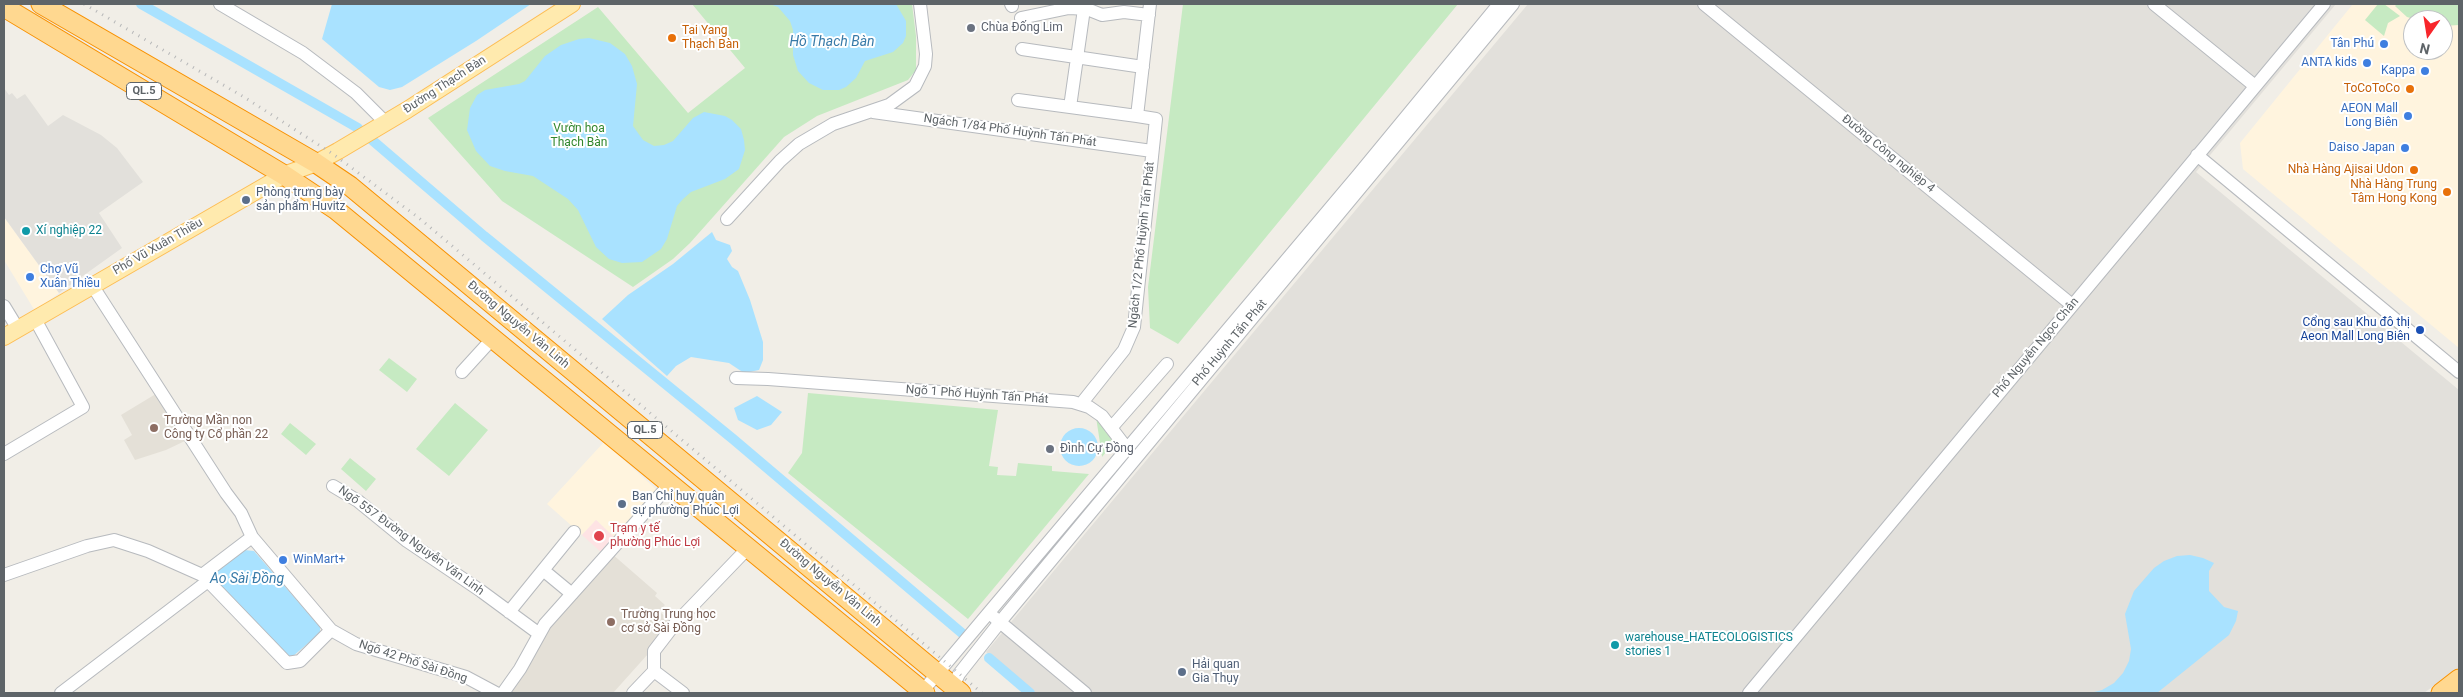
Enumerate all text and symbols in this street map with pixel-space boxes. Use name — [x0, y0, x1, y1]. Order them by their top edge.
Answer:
north arrow — [2403, 10, 2453, 60]
place label: Chùa Đống Lim — [981, 21, 1063, 35]
marker: Chùa Đống Lim — [965, 22, 977, 34]
place label: Tai Yang Thạch Bàn — [682, 24, 739, 52]
marker: Tai Yang Thạch Bàn — [666, 32, 678, 44]
water label: Hồ Thạch Bàn — [789, 34, 875, 50]
place label: Tân Phú — [2331, 37, 2374, 51]
marker: Tân Phú — [2378, 38, 2390, 50]
text: N — [2418, 40, 2431, 58]
street label: Đường Thạch Bàn — [401, 53, 489, 117]
place label: ANTA kids — [2301, 56, 2357, 70]
marker: ANTA kids — [2361, 57, 2373, 69]
place label: Kappa — [2381, 64, 2415, 78]
marker: Kappa — [2419, 65, 2431, 77]
road number: QL.5 — [126, 82, 162, 100]
place label: ToCoToCo — [2344, 82, 2400, 96]
marker: ToCoToCo — [2404, 83, 2416, 95]
place label: AEON Mall Long Biên — [2341, 102, 2398, 130]
marker: AEON Mall Long Biên — [2402, 110, 2414, 122]
street label: Ngách 1/84 Phố Huỳnh Tấn Phát — [923, 112, 1097, 150]
street label: Đường Công nghiệp 4 — [1839, 112, 1937, 196]
park label: Vườn hoa Thạch Bàn — [551, 122, 607, 150]
place label: Daiso Japan — [2329, 141, 2395, 155]
marker: Daiso Japan — [2399, 142, 2411, 154]
street label: Ngách 1/2 Phố Huỳnh Tấn Phát — [1126, 161, 1158, 329]
place label: Nhà Hàng Ajisai Udon — [2288, 163, 2404, 177]
marker: Nhà Hàng Ajisai Udon — [2408, 164, 2420, 176]
place label: Nhà Hàng Trung Tâm Hong Kong — [2350, 178, 2437, 206]
place label: Phòng trưng bày sản phẩm Huvitz — [256, 186, 345, 214]
marker: Nhà Hàng Trung Tâm Hong Kong — [2441, 186, 2453, 198]
marker: Phòng trưng bày sản phẩm Huvitz — [240, 194, 252, 206]
street label: Phố Vũ Xuân Thiều — [111, 216, 205, 278]
place label: Xí nghiệp 22 — [36, 224, 102, 238]
marker: Xí nghiệp 22 — [20, 225, 32, 237]
place label: Chợ Vũ Xuân Thiều — [40, 263, 100, 291]
marker: Chợ Vũ Xuân Thiều — [24, 271, 36, 283]
street label: Đường Nguyễn Văn Linh — [464, 278, 572, 372]
street label: Phố Nguyễn Ngọc Chân — [1990, 295, 2082, 401]
street label: Phố Huỳnh Tấn Phát — [1190, 297, 1270, 389]
place label: Cổng sau Khu đô thị Aeon Mall Long Biên — [2301, 316, 2410, 344]
marker: Cổng sau Khu đô thị Aeon Mall Long Biên — [2414, 324, 2426, 336]
street label: Ngõ 1 Phố Huỳnh Tấn Phát — [905, 383, 1049, 407]
place label: Trường Mần non Công ty Cổ phần 22 — [164, 414, 268, 442]
marker: Trường Mần non Công ty Cổ phần 22 — [148, 422, 160, 434]
road number: QL.5 — [628, 422, 662, 438]
place label: Đình Cự Đồng — [1060, 442, 1134, 456]
marker: Đình Cự Đồng — [1044, 443, 1056, 455]
street label: Ngõ 557 Đường Nguyễn Văn Linh — [335, 483, 487, 599]
place label: Ban Chỉ huy quân sự phường Phúc Lợi — [632, 490, 739, 518]
marker: Ban Chỉ huy quân sự phường Phúc Lợi — [616, 498, 628, 510]
place label: Trạm y tế phường Phúc Lợi — [610, 522, 700, 550]
marker: Trạm y tế phường Phúc Lợi — [592, 529, 606, 543]
street label: Đường Nguyễn Văn Linh — [776, 536, 884, 630]
place label: WinMart+ — [293, 553, 345, 567]
marker: WinMart+ — [277, 554, 289, 566]
water label: Ao Sài Đồng — [210, 571, 284, 587]
place label: Trường Trung học cơ sở Sài Đồng — [621, 608, 716, 636]
marker: Trường Trung học cơ sở Sài Đồng — [605, 616, 617, 628]
place label: warehouse_HATECOLOGISTICS stories 1 — [1625, 631, 1793, 659]
street label: Ngõ 42 Phố Sài Đồng — [357, 638, 469, 686]
marker: warehouse_HATECOLOGISTICS stories 1 — [1609, 639, 1621, 651]
place label: Hải quan Gia Thụy — [1192, 658, 1240, 686]
marker: Hải quan Gia Thụy — [1176, 666, 1188, 678]

